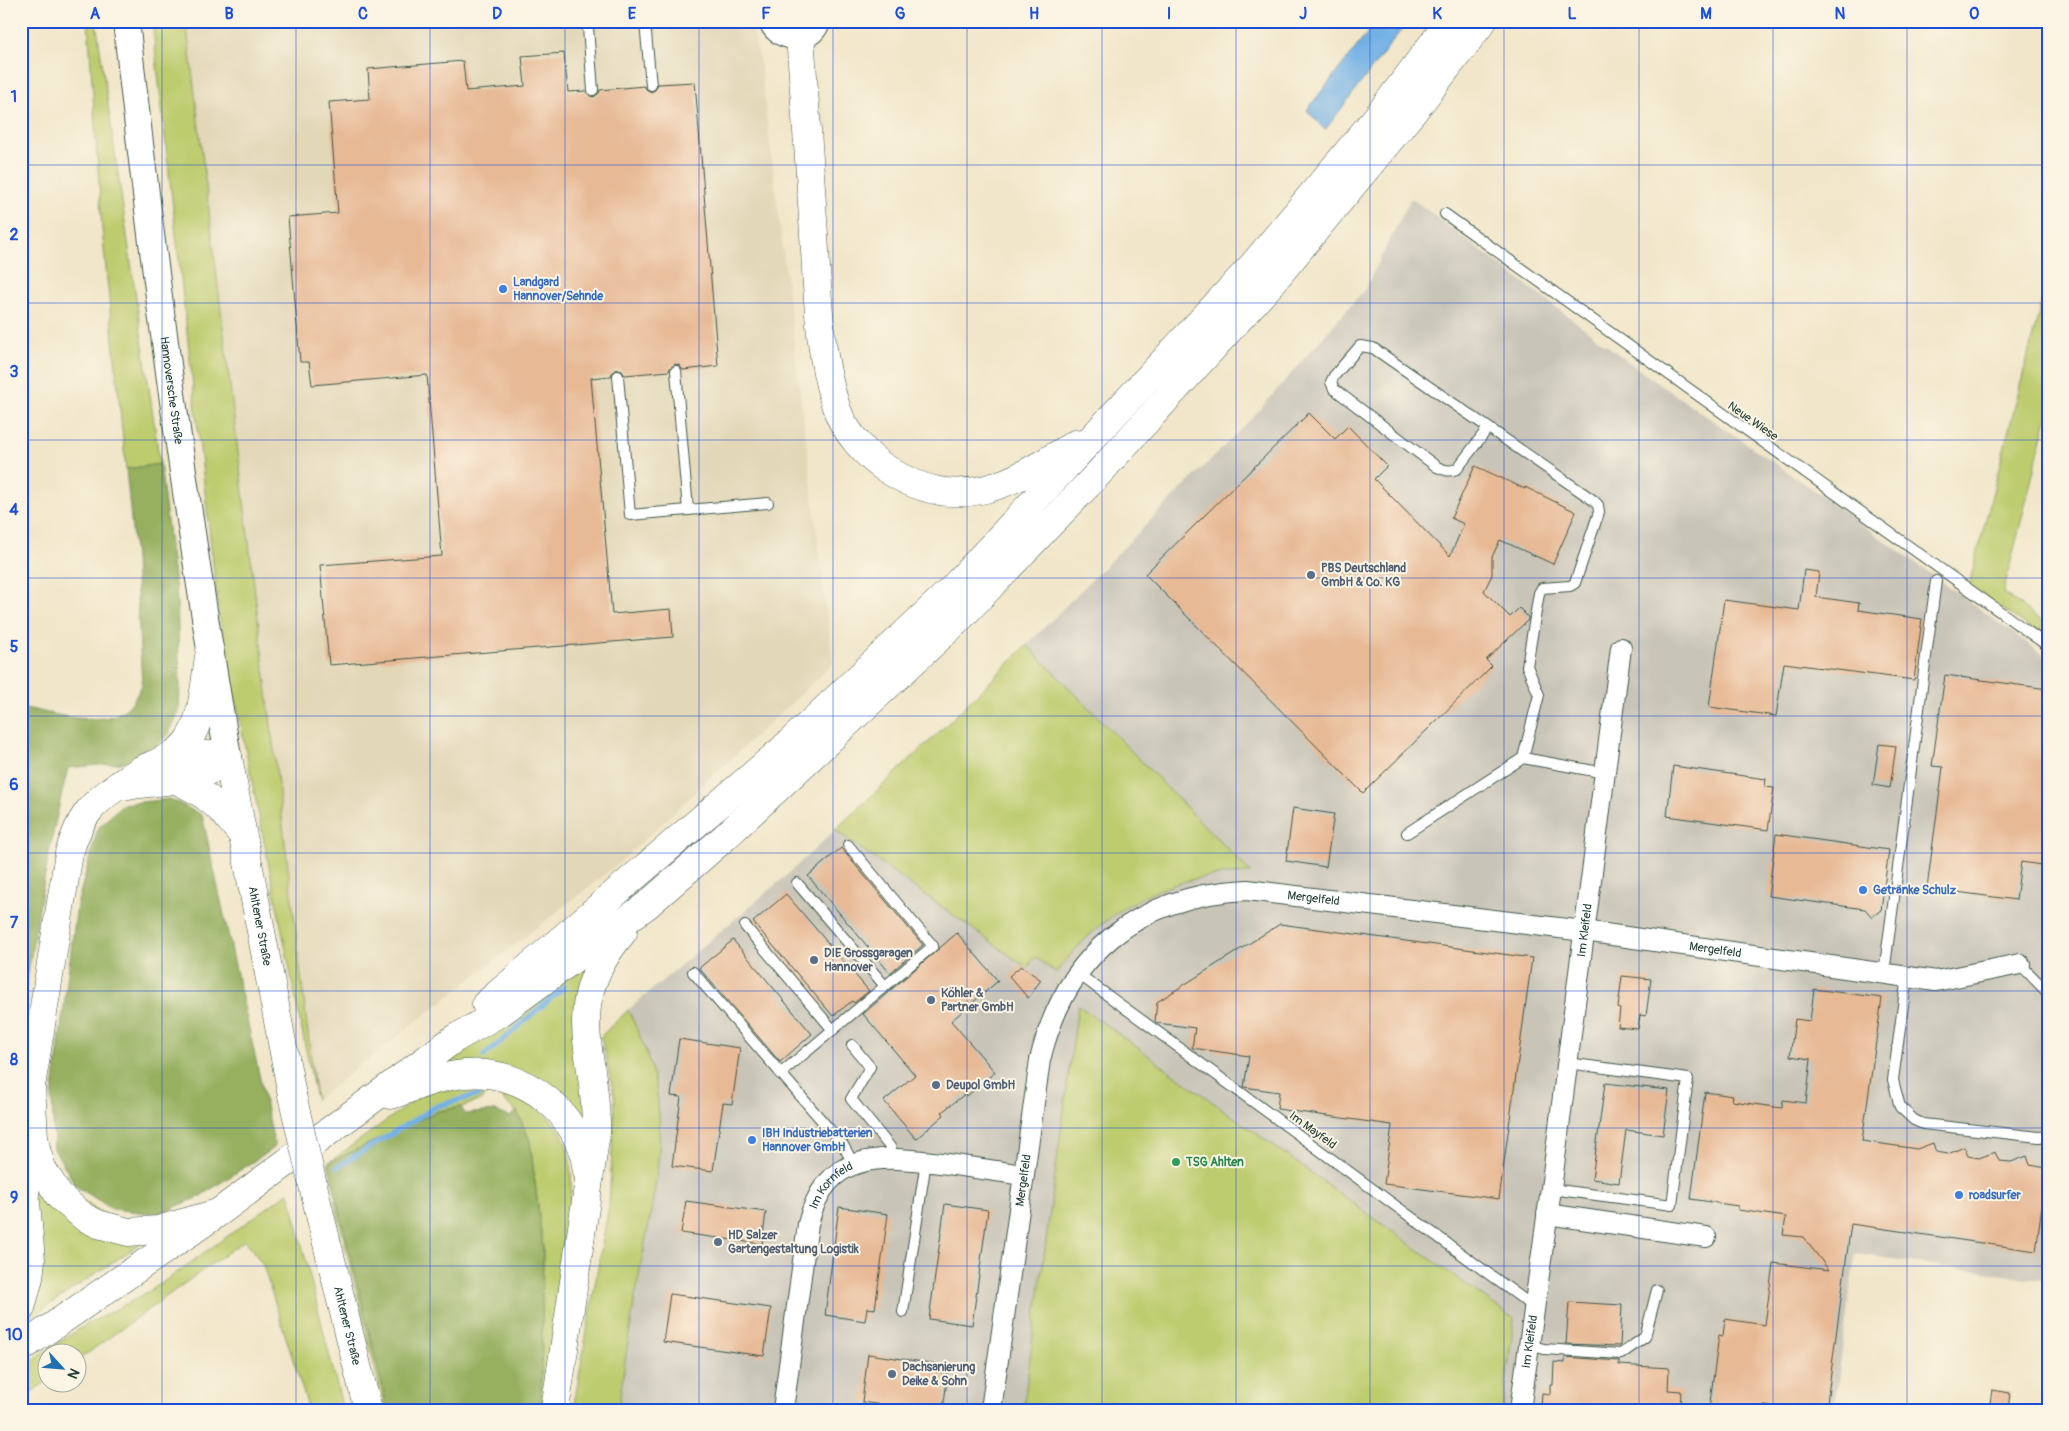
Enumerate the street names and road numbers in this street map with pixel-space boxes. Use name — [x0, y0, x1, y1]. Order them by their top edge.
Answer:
street label: Hannoversche Straße — [156, 335, 186, 445]
street label: Neue Wiese — [1725, 399, 1781, 444]
street label: Ahltener Straße — [245, 885, 274, 967]
street label: Mergelfeld — [1287, 888, 1341, 909]
street label: Im Kleifeld — [1574, 903, 1596, 958]
street label: Mergelfeld — [1688, 939, 1742, 961]
street label: Im Mayfeld — [1286, 1108, 1339, 1153]
street label: Mergelfeld — [1013, 1153, 1035, 1207]
street label: Im Kornfeld — [806, 1159, 855, 1211]
street label: Ahltener Straße — [330, 1285, 364, 1367]
street label: Im Kleifeld — [1519, 1314, 1541, 1369]

